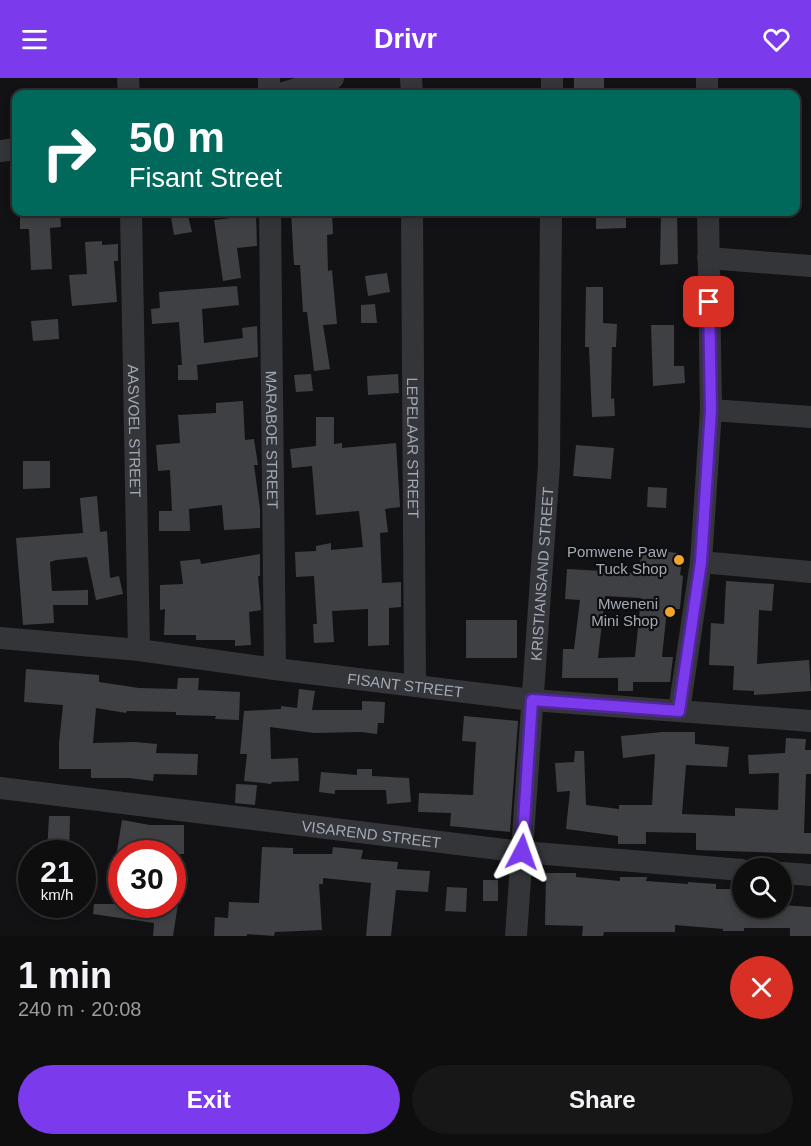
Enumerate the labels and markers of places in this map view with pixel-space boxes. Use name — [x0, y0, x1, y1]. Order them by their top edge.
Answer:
pin — [683, 276, 734, 327]
place label: Pomwene Paw Tuck Shop — [567, 543, 667, 577]
marker: Pomwene Paw Tuck Shop — [672, 553, 686, 567]
place label: Mweneni Mini Shop — [591, 595, 658, 629]
marker: Mweneni Mini Shop — [663, 605, 677, 619]

